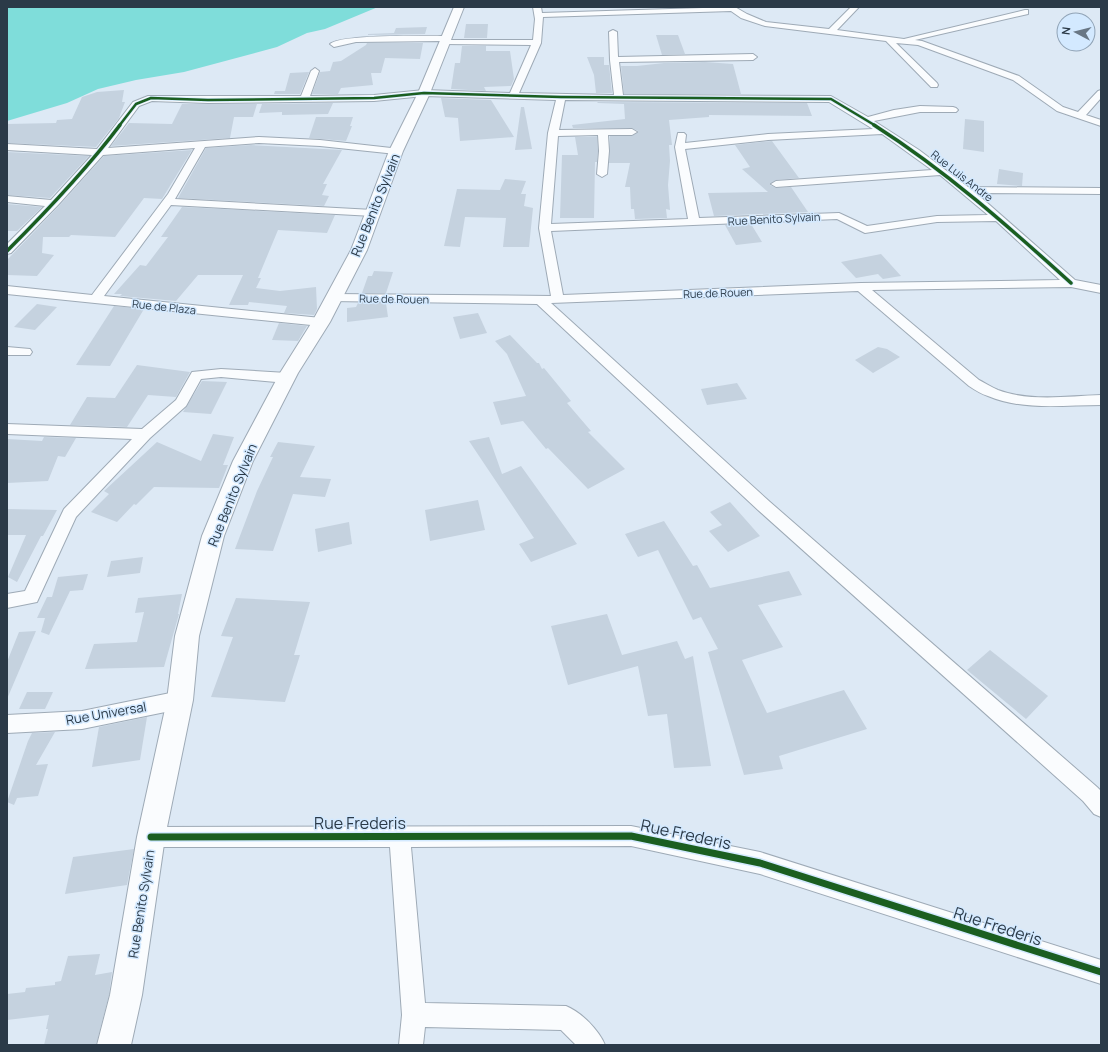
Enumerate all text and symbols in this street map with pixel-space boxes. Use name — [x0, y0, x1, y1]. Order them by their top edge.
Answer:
north arrow — [1056, 12, 1096, 52]
text: N — [1058, 26, 1074, 36]
street label: Rue Luis Andre — [928, 147, 997, 205]
street label: Rue Benito Sylvain — [346, 151, 404, 259]
street label: Rue Benito Sylvain — [727, 209, 821, 228]
street label: Rue de Rouen — [683, 284, 753, 301]
street label: Rue de Rouen — [359, 290, 429, 307]
street label: Rue de Plaza — [131, 296, 197, 317]
street label: Rue Benito Sylvain — [203, 441, 261, 549]
street label: Rue Universal — [64, 697, 148, 729]
street label: Rue Frederis — [314, 812, 406, 834]
street label: Rue Frederis — [639, 814, 733, 854]
street label: Rue Benito Sylvain — [124, 849, 158, 959]
street label: Rue Frederis — [951, 901, 1045, 951]

